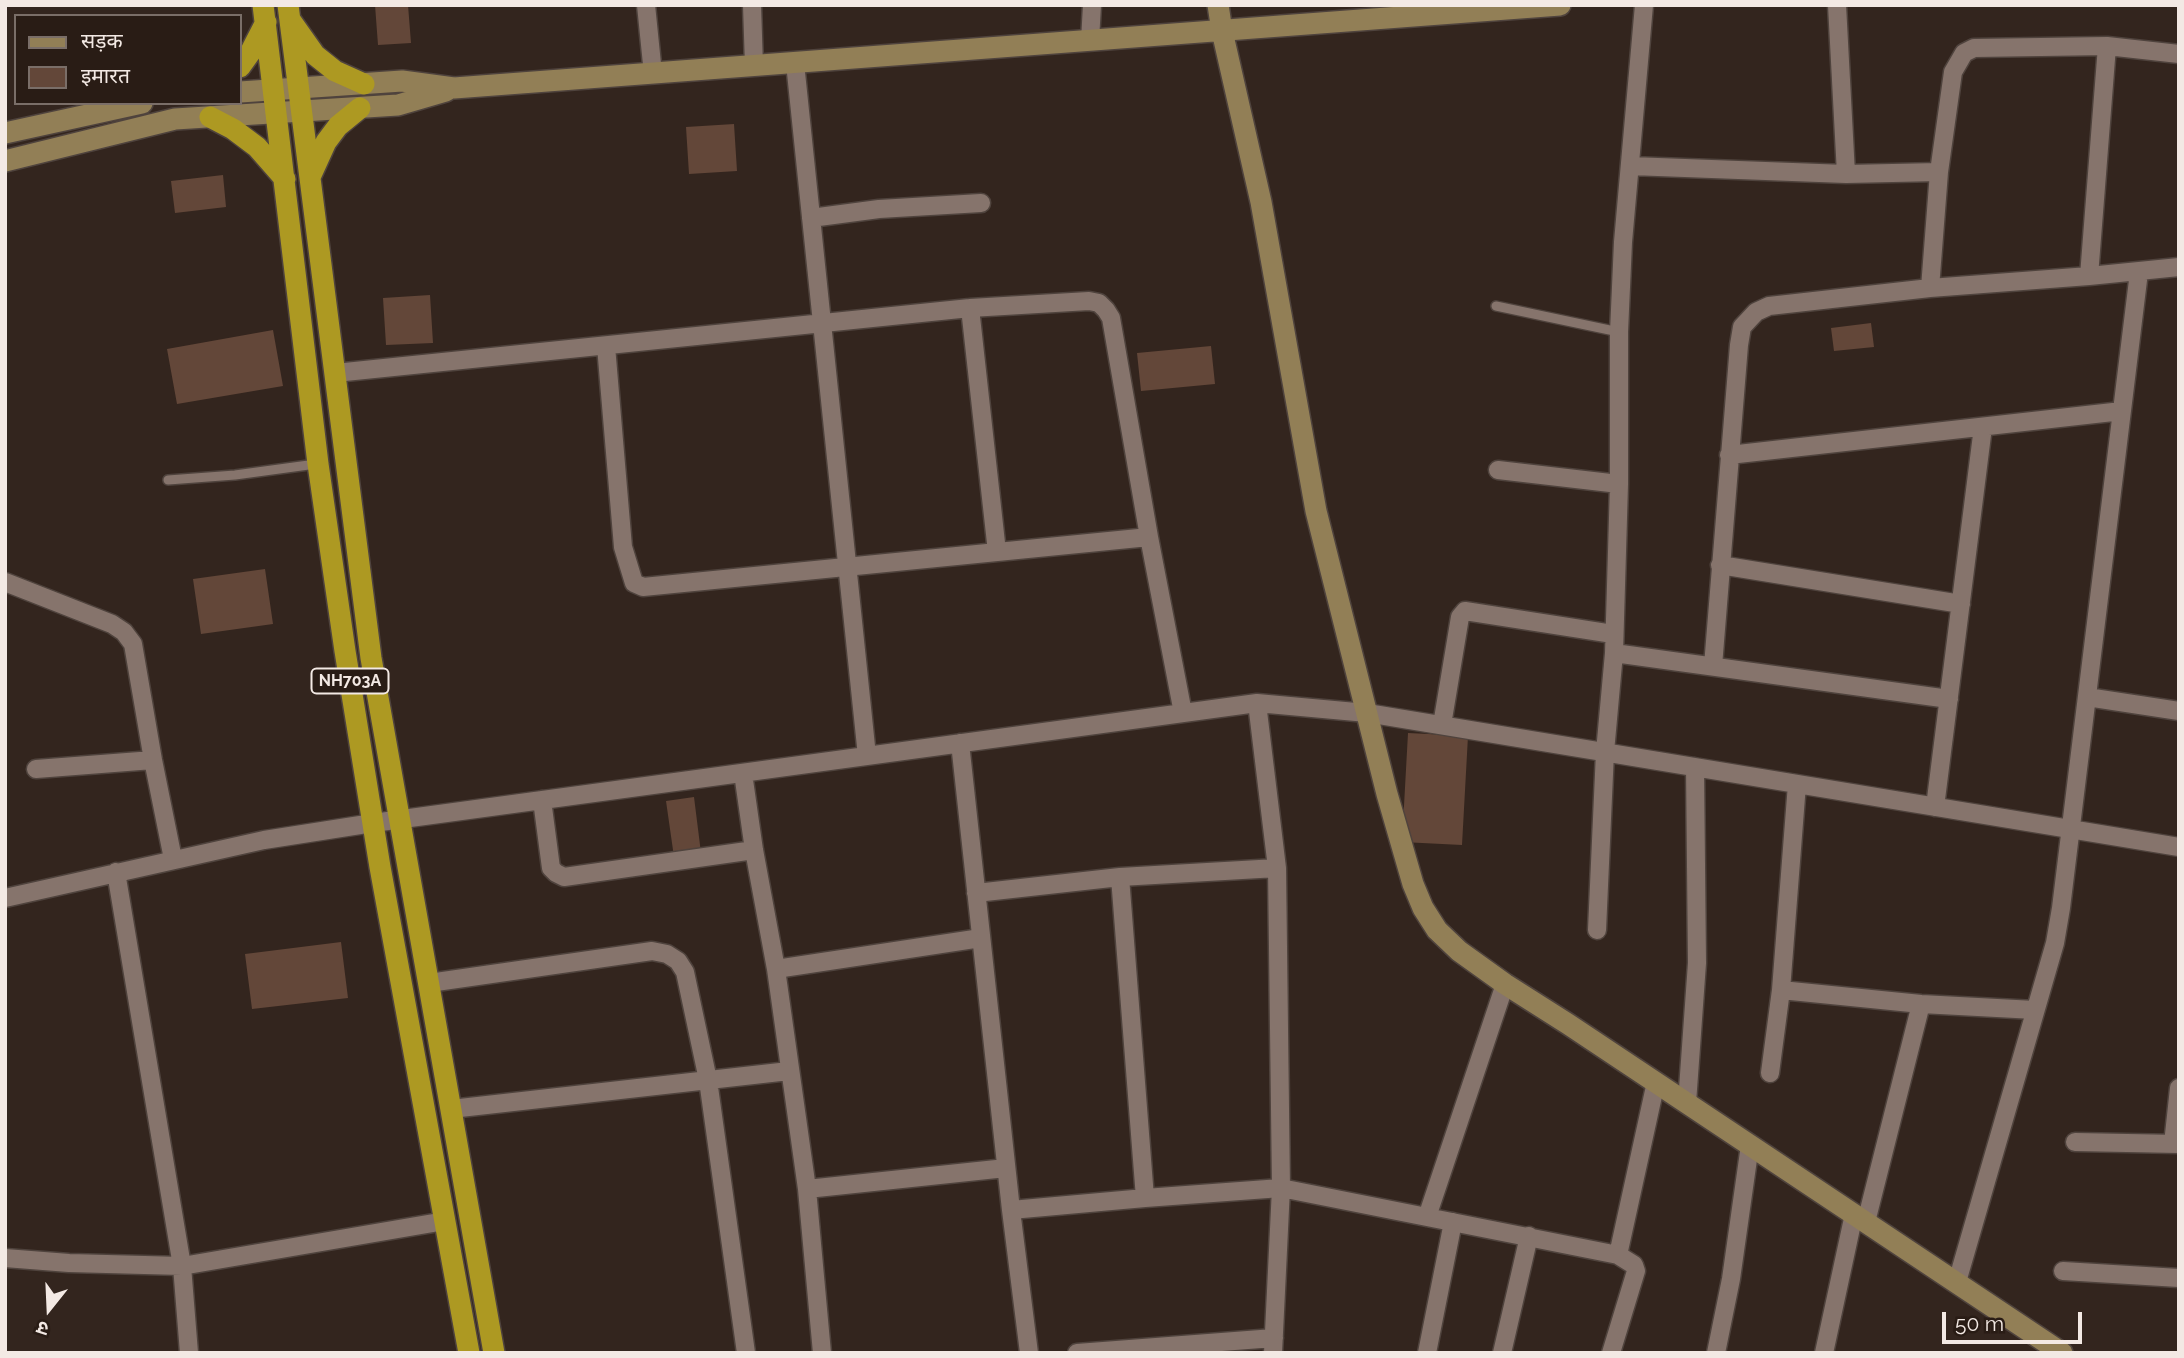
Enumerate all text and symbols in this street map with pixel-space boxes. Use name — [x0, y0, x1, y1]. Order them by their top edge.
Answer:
legend — [14, 14, 242, 105]
text: सड़क — [81, 28, 123, 53]
text: इमारत — [81, 63, 130, 88]
road number: NH703A — [312, 668, 388, 694]
north arrow — [14, 1274, 84, 1344]
scale bar — [1946, 1298, 2086, 1342]
text: 50 m — [1955, 1311, 2004, 1336]
text: उ — [34, 1317, 51, 1341]

